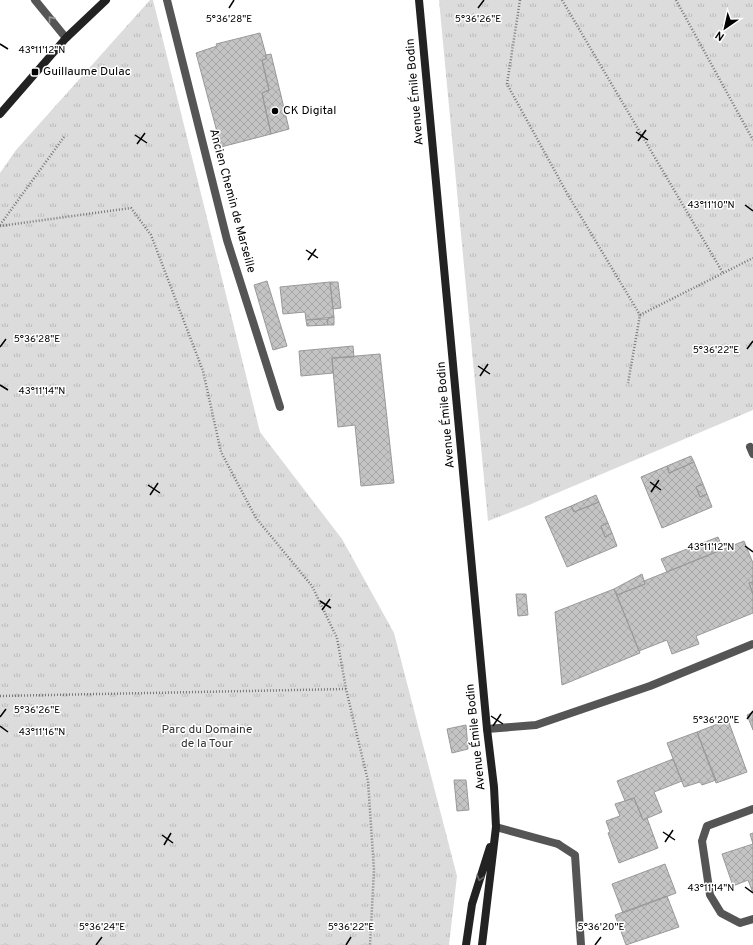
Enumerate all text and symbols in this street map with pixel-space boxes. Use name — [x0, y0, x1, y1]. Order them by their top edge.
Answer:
north arrow — [705, 8, 745, 48]
text: 5°36'28"E — [206, 13, 252, 26]
text: 5°36'26"E — [455, 13, 501, 26]
one-way arrow — [48, 17, 55, 24]
text: N — [713, 27, 727, 43]
street label: Avenue Émile Bodin — [402, 38, 428, 146]
text: 43°11'12"N — [19, 44, 65, 57]
place label: Guillaume Dulac — [43, 64, 131, 80]
marker: Guillaume Dulac — [30, 67, 40, 77]
place label: CK Digital — [283, 103, 336, 119]
marker: CK Digital — [270, 106, 280, 116]
street label: Ancien Chemin de Marseille — [205, 127, 259, 275]
text: 43°11'10"N — [687, 199, 735, 212]
text: 5°36'28"E — [14, 333, 60, 346]
text: 5°36'22"E — [693, 344, 739, 357]
street label: Avenue Émile Bodin — [433, 361, 459, 469]
text: 43°11'14"N — [19, 385, 65, 398]
text: 43°11'12"N — [688, 541, 734, 554]
street label: Avenue Émile Bodin — [462, 683, 490, 791]
text: 5°36'26"E — [14, 704, 60, 717]
text: 5°36'20"E — [693, 714, 740, 727]
park label: Parc du Domaine de la Tour — [162, 722, 252, 752]
text: 43°11'16"N — [19, 726, 65, 739]
one-way arrow — [476, 874, 485, 881]
text: 43°11'14"N — [688, 882, 734, 895]
text: 5°36'24"E — [79, 921, 125, 934]
text: 5°36'22"E — [328, 921, 374, 934]
text: 5°36'20"E — [578, 921, 625, 934]

